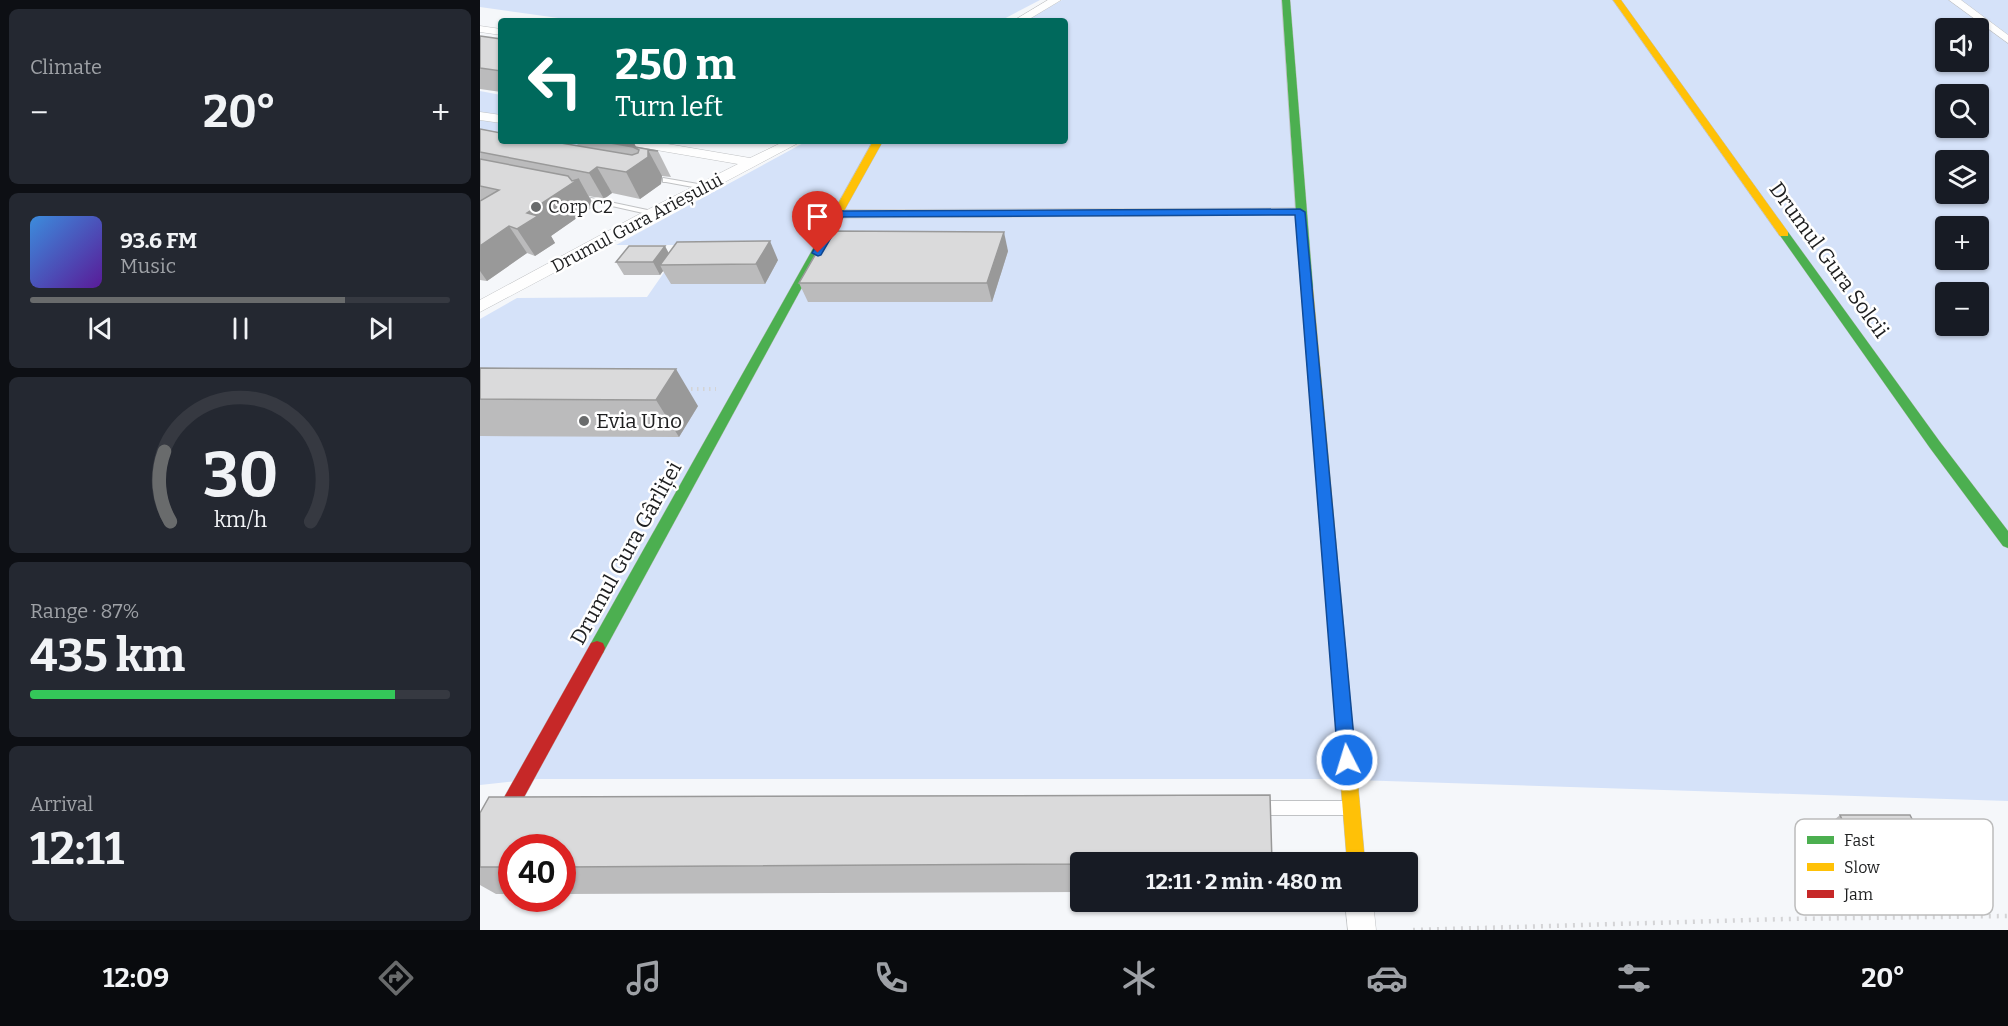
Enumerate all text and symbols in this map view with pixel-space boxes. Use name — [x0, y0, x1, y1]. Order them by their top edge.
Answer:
map controls — [1935, 18, 1989, 336]
button: sound — [1935, 18, 1989, 72]
text: 250 m — [615, 40, 736, 90]
icon: left — [516, 42, 594, 120]
text: Climate — [30, 55, 102, 79]
button: search — [1935, 84, 1989, 138]
text: 20° — [203, 85, 276, 139]
text: Turn left — [615, 91, 723, 123]
text: − — [30, 93, 48, 133]
text: + — [431, 93, 450, 133]
button: layers — [1935, 150, 1989, 204]
street label: Drumul Gura Arieșului — [548, 168, 726, 278]
street label: Drumul Gura Solcii — [1764, 177, 1894, 343]
pin — [792, 191, 843, 253]
place label: Corp C2 — [548, 196, 613, 218]
marker: Corp C2 — [529, 200, 543, 214]
icon: arrive — [801, 200, 834, 233]
button: + — [1935, 216, 1989, 270]
text: 93.6 FM — [120, 227, 197, 254]
text: Music — [120, 254, 176, 278]
button: − — [1935, 282, 1989, 336]
icon: previous — [84, 312, 117, 345]
icon: pause — [224, 312, 257, 345]
icon: next — [364, 312, 397, 345]
place label: Evia Uno — [596, 408, 682, 434]
marker: Evia Uno — [577, 414, 591, 428]
text: 30 — [202, 438, 278, 513]
street label: Drumul Gura Gârliței — [565, 457, 687, 649]
text: km/h — [213, 507, 267, 533]
text: Range · 87% — [30, 599, 139, 623]
text: 435 km — [30, 629, 185, 683]
position arrow — [1315, 728, 1379, 792]
text: Arrival — [30, 792, 93, 816]
legend — [1795, 819, 1993, 915]
text: 12:11 — [30, 822, 124, 876]
text: Fast — [1844, 831, 1875, 850]
speed limit sign: 40 — [498, 834, 576, 912]
text: Slow — [1844, 858, 1880, 877]
text: 12:11 · 2 min · 480 m — [1146, 868, 1342, 895]
text: Jam — [1843, 885, 1873, 904]
icon: directions — [375, 957, 417, 999]
icon: music — [623, 957, 665, 999]
icon: phone — [870, 957, 912, 999]
icon: climate — [1118, 957, 1160, 999]
icon: car — [1366, 957, 1408, 999]
icon: filters — [1613, 957, 1655, 999]
text: 12:09 — [103, 962, 169, 994]
text: 20° — [1861, 962, 1905, 994]

